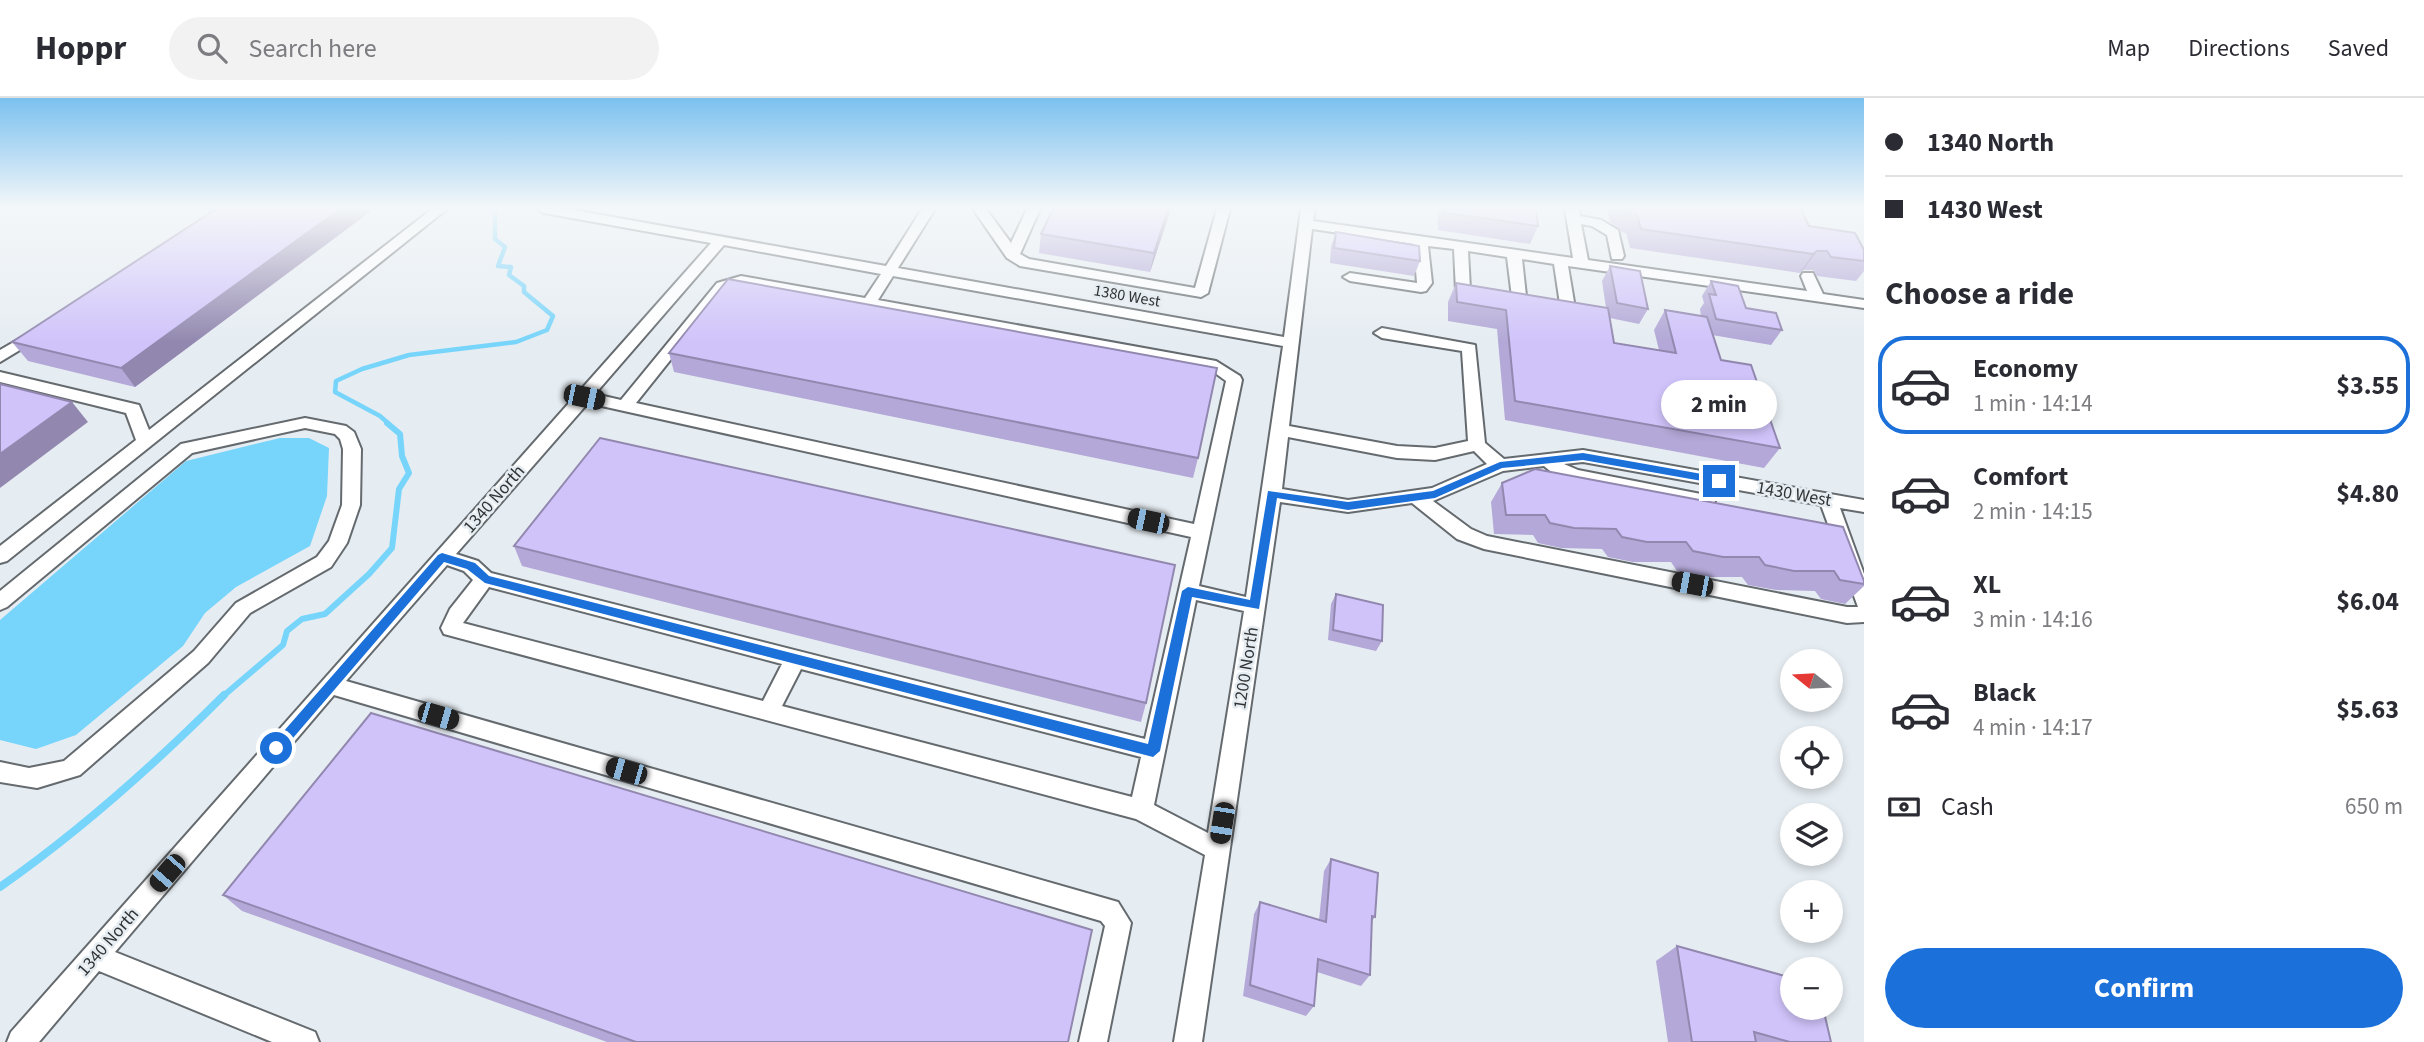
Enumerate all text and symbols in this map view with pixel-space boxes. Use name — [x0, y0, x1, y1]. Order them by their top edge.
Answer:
search box — [169, 17, 659, 80]
text: Hoppr — [35, 25, 127, 72]
icon: search — [193, 29, 231, 67]
text: Search here — [249, 30, 377, 67]
text: Map — [2107, 31, 2150, 66]
text: Directions — [2188, 31, 2290, 66]
text: Saved — [2328, 31, 2389, 66]
text: 1340 North — [1927, 124, 2054, 161]
text: 1430 West — [1927, 191, 2043, 228]
text: Choose a ride — [1885, 271, 2074, 317]
street label: 1380 West — [1092, 279, 1163, 313]
text: Economy — [1973, 350, 2078, 387]
icon: car — [1889, 354, 1952, 417]
text: $3.55 — [2336, 367, 2399, 404]
callout: 2 min — [1661, 380, 1777, 428]
car — [562, 382, 607, 412]
text: 1 min · 14:14 — [1973, 387, 2093, 420]
text: 2 min — [1691, 388, 1747, 421]
text: Comfort — [1973, 458, 2068, 495]
street label: 1340 North — [457, 460, 531, 538]
icon: car — [1889, 462, 1952, 525]
route end — [1703, 465, 1735, 497]
street label: 1430 West — [1755, 475, 1833, 513]
text: $4.80 — [2336, 475, 2399, 512]
text: 2 min · 14:15 — [1973, 495, 2093, 528]
car — [1126, 506, 1171, 536]
text: XL — [1973, 566, 2001, 603]
car — [1670, 570, 1715, 598]
icon: car — [1889, 570, 1952, 633]
text: $6.04 — [2336, 583, 2399, 620]
text: 3 min · 14:16 — [1973, 603, 2093, 636]
street label: 1200 North — [1227, 625, 1265, 711]
north arrow — [1780, 649, 1843, 712]
map controls — [1780, 649, 1843, 1020]
text: Black — [1973, 674, 2036, 711]
icon: car — [1889, 678, 1952, 741]
text: $5.63 — [2336, 691, 2399, 728]
car — [415, 700, 462, 732]
text: 4 min · 14:17 — [1973, 711, 2093, 744]
button: locate — [1780, 726, 1843, 789]
route start — [260, 732, 292, 764]
car — [603, 755, 650, 787]
icon: cash — [1885, 788, 1923, 826]
text: Cash — [1941, 788, 1994, 825]
text: 650 m — [2345, 790, 2403, 823]
car — [1209, 801, 1236, 845]
button: layers — [1780, 803, 1843, 866]
car — [146, 850, 189, 896]
button: + — [1780, 880, 1843, 943]
street label: 1340 North — [71, 903, 145, 981]
button: Confirm — [1885, 948, 2403, 1028]
button: − — [1780, 957, 1843, 1020]

